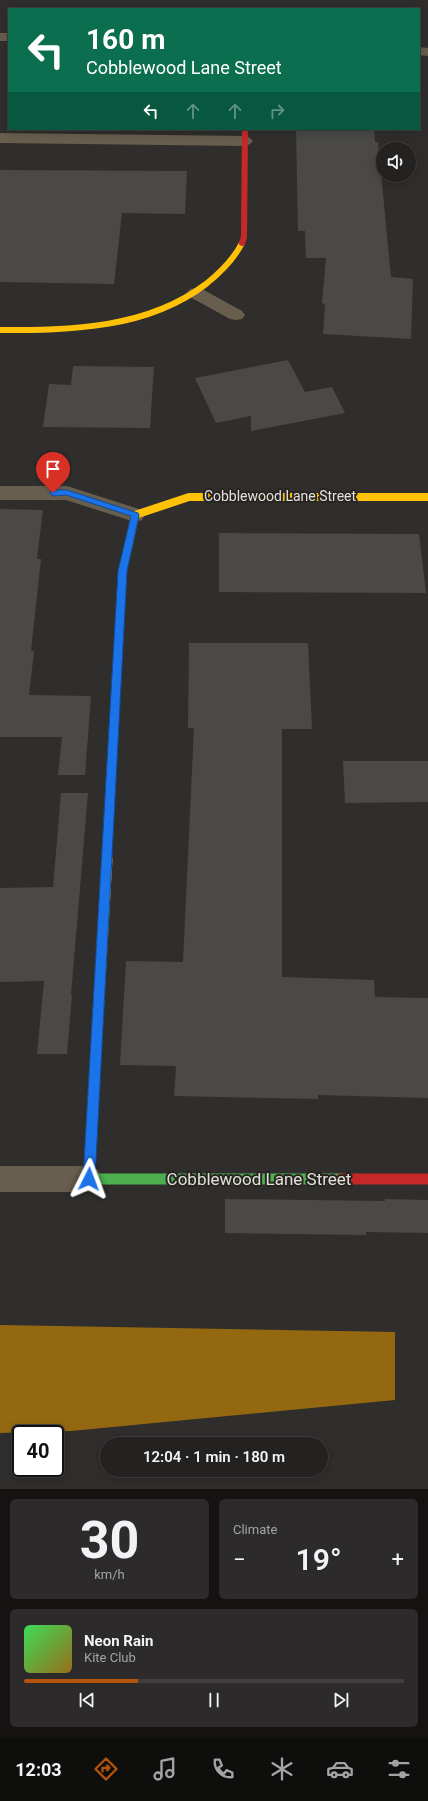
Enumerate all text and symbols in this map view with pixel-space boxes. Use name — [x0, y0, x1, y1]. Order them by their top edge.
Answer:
text: 160 m — [86, 23, 165, 56]
icon: left — [20, 24, 72, 76]
text: Cobblewood Lane Street — [86, 57, 282, 78]
icon: left — [140, 100, 162, 122]
icon: ahead — [182, 100, 204, 122]
icon: ahead — [224, 100, 246, 122]
icon: right — [266, 100, 288, 122]
map controls — [376, 142, 416, 182]
button: sound — [376, 142, 416, 182]
pin — [36, 452, 70, 493]
icon: arrive — [42, 458, 64, 480]
street label: Cobblewood Lane Street — [204, 488, 357, 504]
position arrow — [68, 1158, 110, 1200]
street label: Cobblewood Lane Street — [167, 1169, 351, 1189]
speed limit sign: 40 — [12, 1425, 64, 1477]
text: 12:04 · 1 min · 180 m — [143, 1448, 285, 1466]
text: 30 — [80, 1510, 139, 1571]
text: Climate — [233, 1522, 277, 1537]
text: 19° — [296, 1542, 341, 1577]
text: − — [233, 1547, 246, 1572]
text: + — [392, 1547, 404, 1572]
text: km/h — [94, 1567, 125, 1582]
text: Neon Rain — [84, 1632, 153, 1650]
text: Kite Club — [84, 1650, 136, 1665]
icon: previous — [76, 1689, 98, 1711]
icon: pause — [203, 1689, 225, 1711]
icon: next — [330, 1689, 352, 1711]
icon: directions — [92, 1755, 120, 1783]
icon: music — [151, 1755, 179, 1783]
icon: phone — [209, 1755, 237, 1783]
icon: climate — [268, 1755, 296, 1783]
icon: car — [326, 1755, 354, 1783]
icon: filters — [385, 1755, 413, 1783]
text: 12:03 — [15, 1759, 62, 1780]

